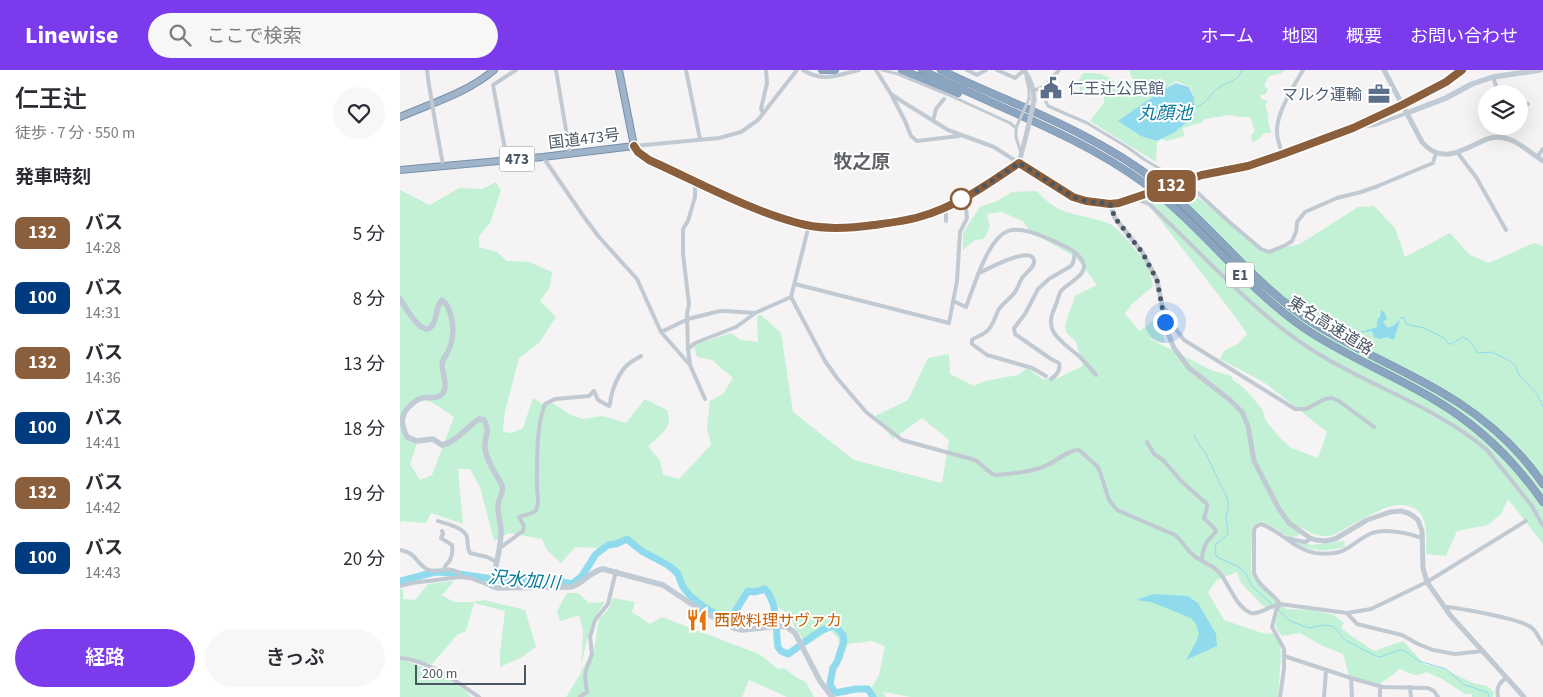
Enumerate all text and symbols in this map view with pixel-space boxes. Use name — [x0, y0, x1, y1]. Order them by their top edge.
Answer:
search box — [148, 13, 498, 58]
text: Linewise — [25, 18, 118, 53]
icon: search — [166, 21, 194, 49]
text: ここで検索 — [206, 23, 301, 50]
text: ホーム — [1201, 24, 1254, 49]
text: 地図 — [1282, 24, 1318, 49]
text: 概要 — [1346, 24, 1382, 49]
text: お問い合わせ — [1410, 24, 1518, 49]
public building icon: 仁王辻公民館 — [1038, 75, 1064, 101]
place label: 仁王辻公民館 — [1068, 78, 1164, 100]
office icon: マルク運輸 — [1366, 81, 1392, 107]
text: 仁王辻 — [15, 82, 87, 117]
place label: マルク運輸 — [1282, 84, 1362, 106]
map controls — [1478, 85, 1528, 135]
button: layers — [1478, 85, 1528, 135]
button: heart — [333, 87, 385, 139]
water label: 丸顔池 — [1138, 101, 1194, 126]
text: 徒歩 · 7 分 · 550 m — [15, 122, 135, 144]
street label: 国道473号 — [547, 124, 621, 154]
road number: 473 — [500, 146, 534, 172]
district label: 牧之原 — [833, 149, 891, 176]
text: 発車時刻 — [15, 164, 91, 191]
line badge: 132 — [1142, 170, 1200, 202]
text: 132 — [1157, 173, 1185, 198]
unlabelled marker — [950, 188, 972, 210]
text: バス — [85, 210, 123, 237]
text: 132 — [28, 220, 57, 245]
text: 5 分 — [353, 221, 385, 248]
text: 14:28 — [85, 237, 121, 259]
road number: E1 — [1226, 262, 1254, 288]
text: バス — [85, 275, 123, 302]
text: 100 — [28, 285, 57, 310]
text: 8 分 — [353, 286, 385, 313]
street label: 東名高速道路 — [1284, 291, 1377, 361]
text: 14:31 — [85, 302, 121, 324]
your location — [1153, 310, 1178, 335]
text: バス — [85, 340, 123, 367]
text: 132 — [28, 350, 57, 375]
text: 13 分 — [343, 351, 385, 378]
text: 14:36 — [85, 367, 121, 389]
text: バス — [85, 405, 123, 432]
text: 100 — [28, 415, 57, 440]
text: 18 分 — [343, 416, 385, 443]
text: 14:41 — [85, 432, 121, 454]
text: バス — [85, 470, 123, 497]
text: 132 — [28, 480, 57, 505]
text: 19 分 — [343, 481, 385, 508]
text: 14:42 — [85, 497, 121, 519]
text: バス — [85, 535, 123, 562]
text: 100 — [28, 545, 57, 570]
text: 20 分 — [343, 546, 385, 573]
text: 14:43 — [85, 562, 121, 584]
water label: 沢水加川 — [487, 565, 563, 596]
restaurant icon: 西欧料理サヴァカ — [684, 607, 710, 633]
place label: 西欧料理サヴァカ — [714, 610, 842, 632]
button: 経路 — [15, 629, 195, 687]
button: きっぷ — [205, 629, 385, 687]
scale bar — [415, 662, 526, 685]
text: 200 m — [422, 664, 457, 684]

